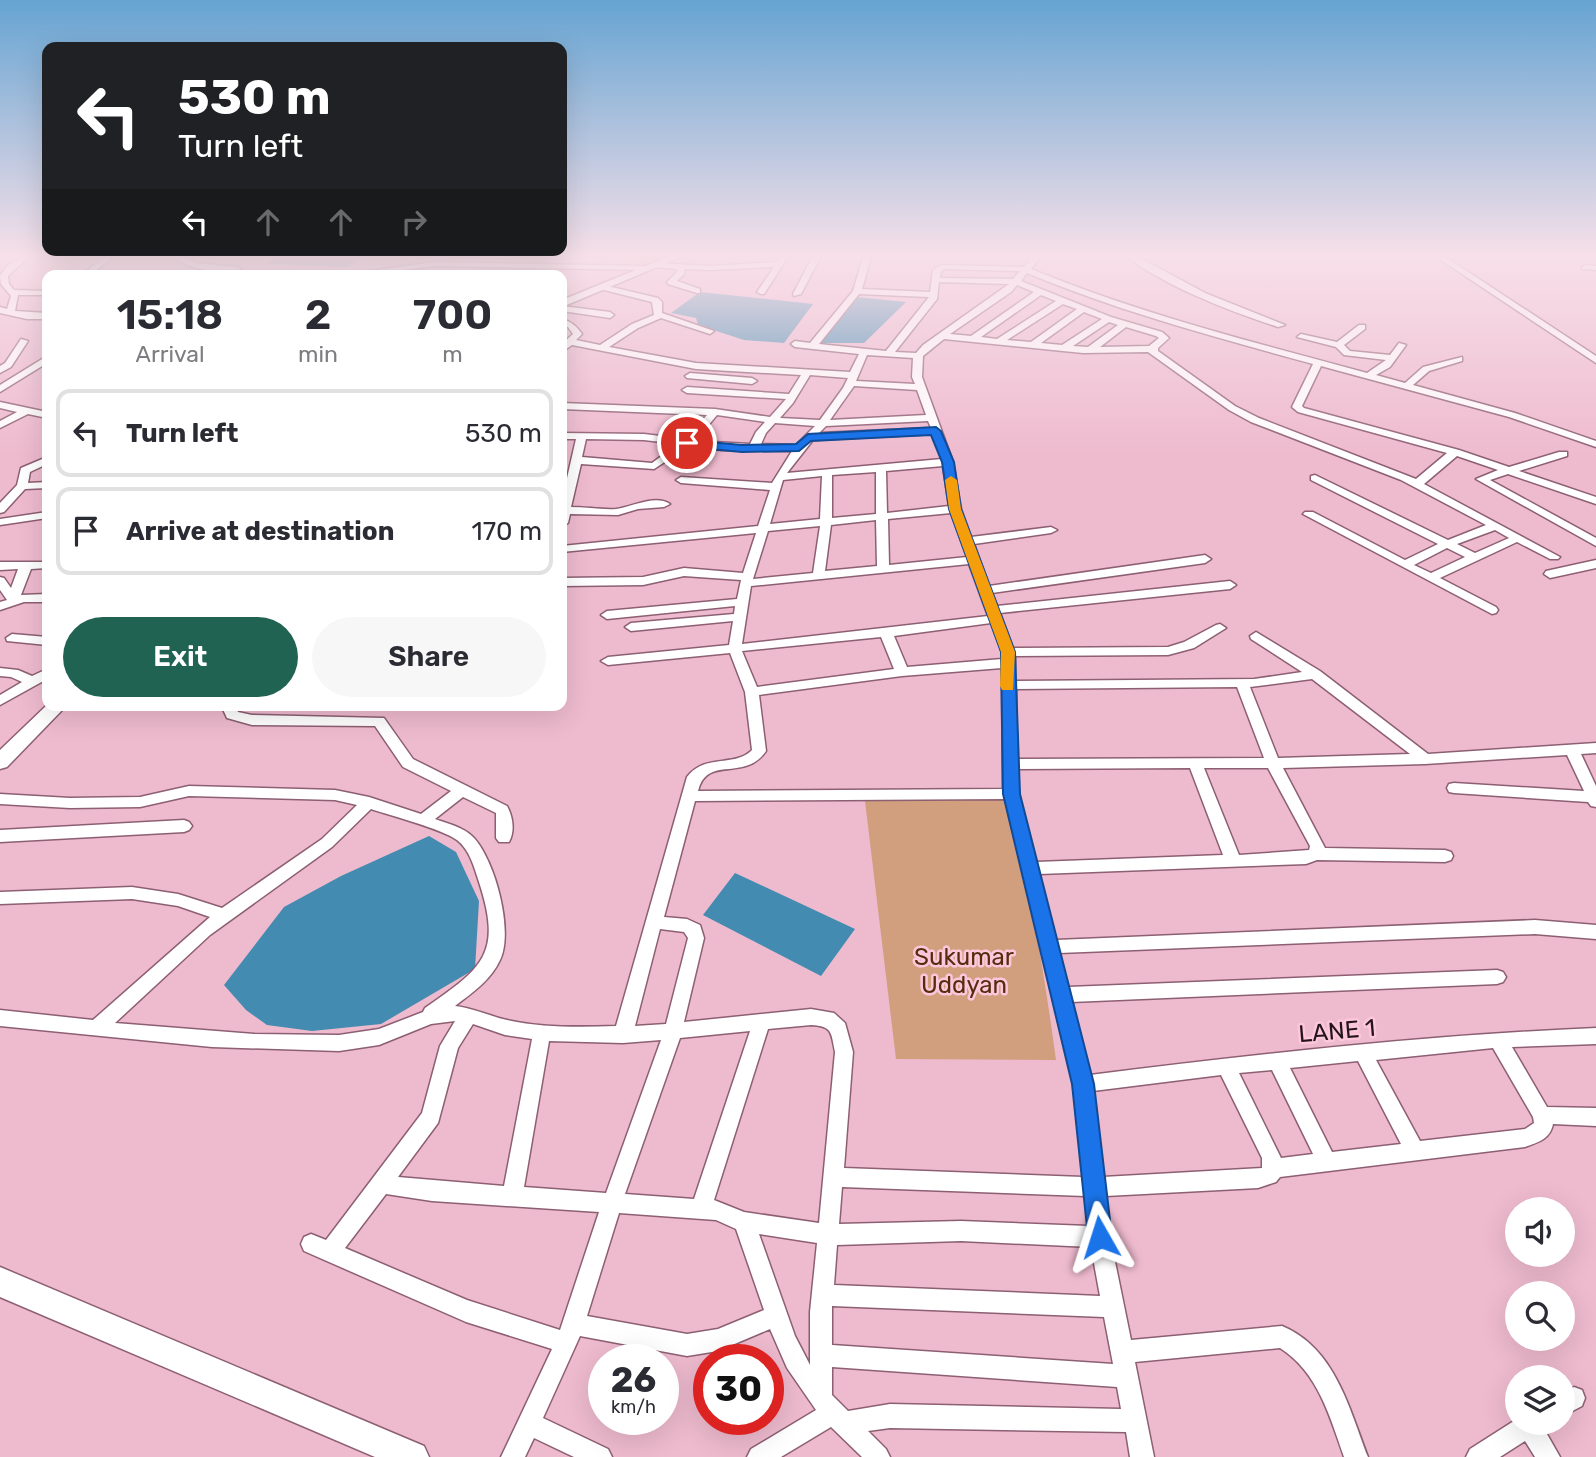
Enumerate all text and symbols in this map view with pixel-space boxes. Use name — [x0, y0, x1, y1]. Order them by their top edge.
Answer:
text: 530 m — [178, 68, 331, 126]
icon: left — [63, 70, 154, 161]
text: Turn left — [178, 127, 303, 165]
icon: left — [176, 203, 214, 241]
icon: ahead — [249, 203, 287, 241]
icon: ahead — [322, 203, 360, 241]
icon: right — [395, 203, 433, 241]
text: 15:18 — [117, 290, 223, 340]
text: 2 — [305, 290, 331, 340]
text: 700 — [413, 290, 492, 340]
text: Arrival — [136, 340, 205, 368]
text: min — [298, 340, 338, 368]
text: m — [442, 340, 463, 368]
pin — [657, 413, 717, 473]
icon: left — [67, 414, 105, 452]
text: Turn left — [126, 418, 238, 449]
text: 530 m — [465, 418, 542, 449]
icon: arrive — [668, 424, 706, 462]
icon: arrive — [67, 512, 105, 550]
text: Arrive at destination — [126, 516, 394, 547]
text: 170 m — [472, 516, 542, 547]
button: Exit — [63, 617, 298, 697]
button: Share — [312, 617, 546, 697]
park label: Sukumar Uddyan — [914, 943, 1014, 999]
street label: LANE 1 — [1297, 1014, 1377, 1048]
map controls — [1505, 1197, 1575, 1435]
button: sound — [1505, 1197, 1575, 1267]
position arrow — [1063, 1200, 1137, 1274]
button: search — [1505, 1281, 1575, 1351]
speed limit sign: 30 — [693, 1344, 784, 1435]
text: 26 — [611, 1359, 656, 1401]
button: layers — [1505, 1365, 1575, 1435]
text: km/h — [611, 1396, 656, 1418]

